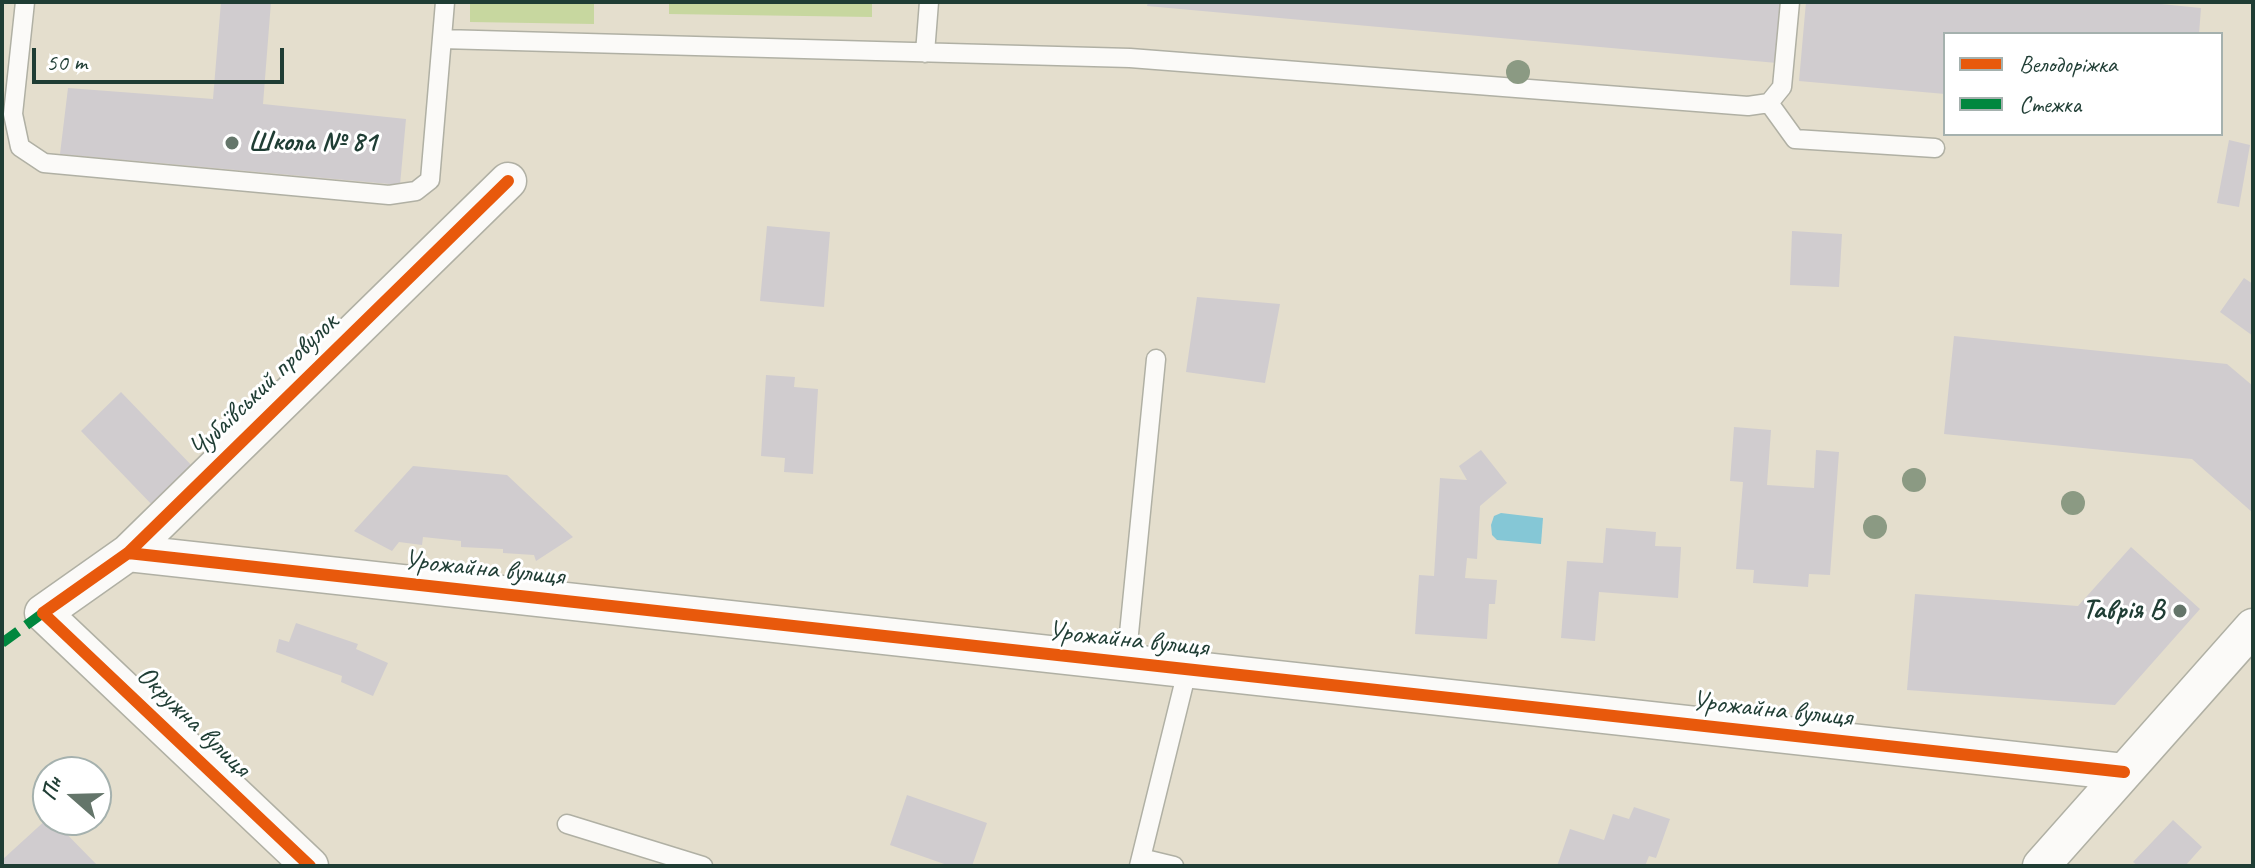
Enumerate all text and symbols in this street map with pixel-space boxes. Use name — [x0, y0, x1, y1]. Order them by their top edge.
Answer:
scale bar — [36, 32, 288, 82]
legend — [1943, 32, 2223, 136]
text: 50 m — [46, 47, 87, 77]
text: Велодоріжка — [2019, 49, 2117, 79]
text: Стежка — [2019, 89, 2081, 119]
place label: Школа № 81 — [248, 126, 377, 160]
marker: Школа № 81 — [223, 134, 241, 152]
street label: Чубаївський провулок — [182, 306, 346, 466]
street label: Урожайна вулиця — [402, 544, 566, 594]
place label: Таврія В — [2082, 594, 2164, 628]
marker: Таврія В — [2171, 602, 2189, 620]
street label: Урожайна вулиця — [1046, 615, 1210, 665]
street label: Окружна вулиця — [129, 659, 257, 785]
street label: Урожайна вулиця — [1690, 685, 1854, 735]
north arrow — [32, 756, 112, 836]
text: Пн — [34, 773, 68, 804]

